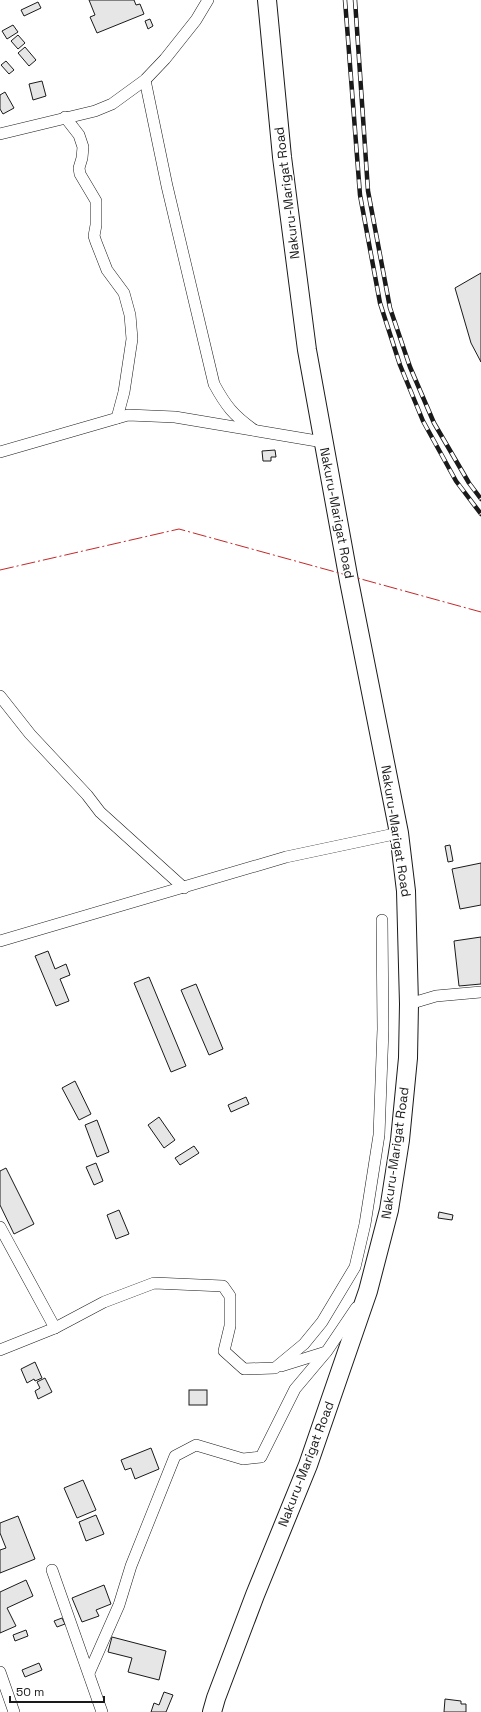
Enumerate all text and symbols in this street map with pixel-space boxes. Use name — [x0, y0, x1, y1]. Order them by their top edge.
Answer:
street label: Nakuru-Marigat Road — [270, 126, 304, 260]
street label: Nakuru-Marigat Road — [316, 446, 358, 580]
street label: Nakuru-Marigat Road — [377, 764, 415, 898]
street label: Nakuru-Marigat Road — [377, 1086, 413, 1220]
street label: Nakuru-Marigat Road — [274, 1399, 338, 1529]
scale bar — [10, 1678, 104, 1704]
text: 50 m — [16, 1684, 44, 1700]

